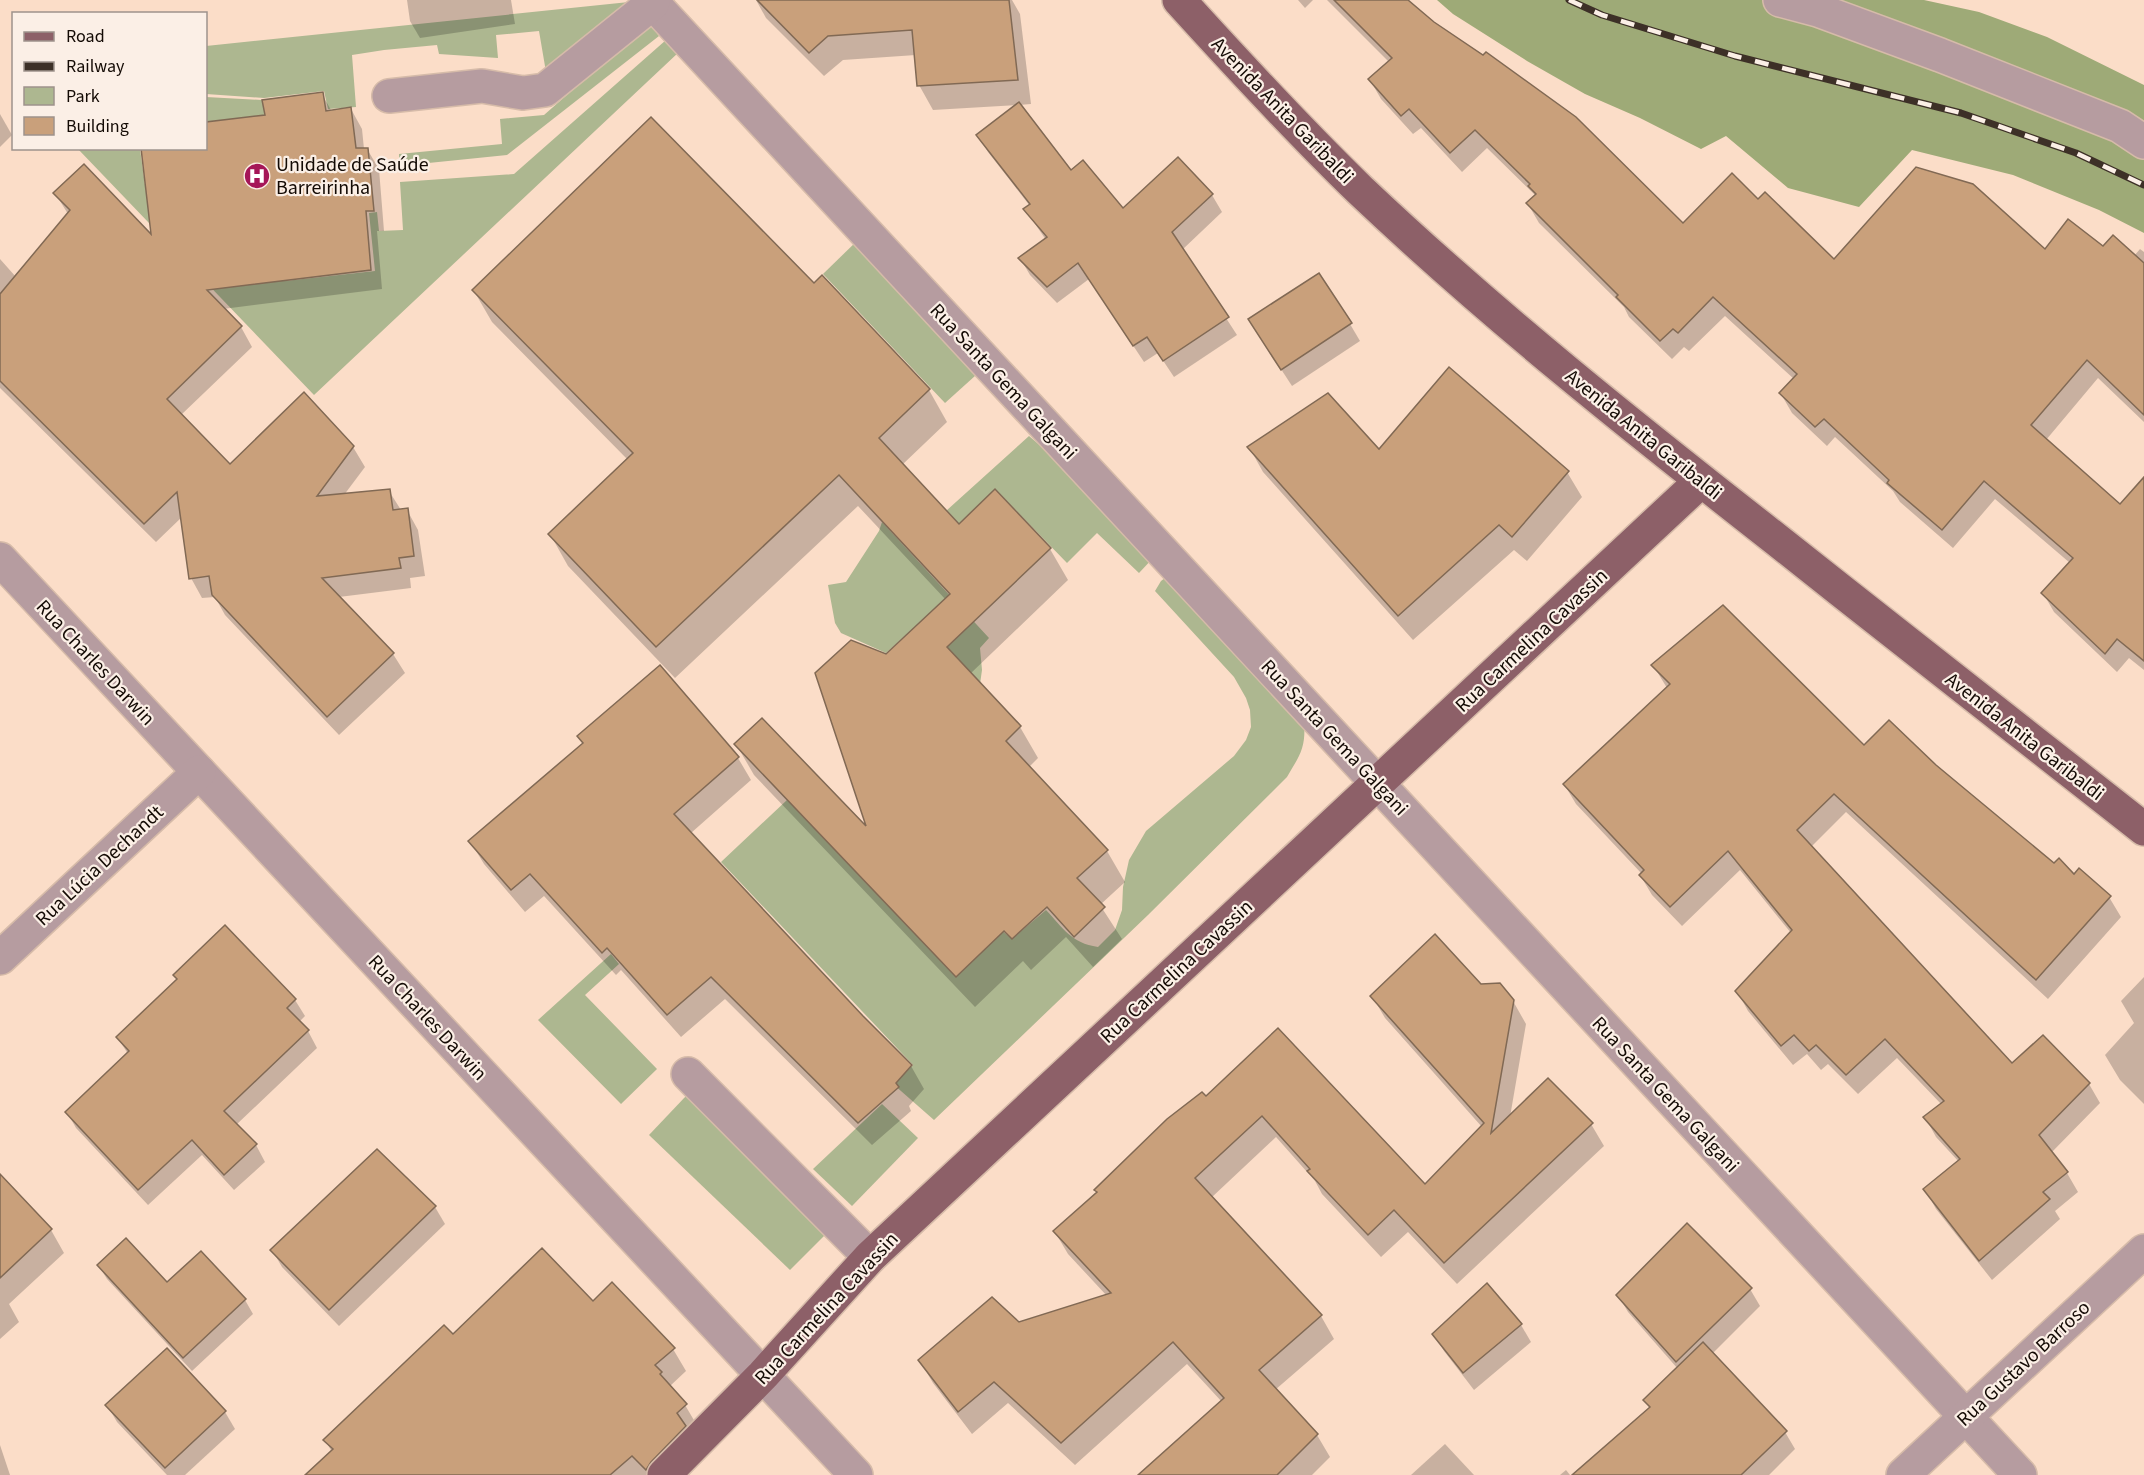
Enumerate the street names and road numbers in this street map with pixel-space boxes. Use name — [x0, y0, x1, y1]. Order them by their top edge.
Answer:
street label: Avenida Anita Garibaldi — [1205, 31, 1360, 190]
street label: Rua Santa Gema Galgani — [923, 297, 1083, 466]
street label: Avenida Anita Garibaldi — [1559, 363, 1728, 507]
street label: Rua Carmelina Cavassin — [1449, 562, 1614, 719]
street label: Rua Charles Darwin — [29, 594, 161, 732]
street label: Rua Santa Gema Galgani — [1254, 653, 1414, 822]
street label: Avenida Anita Garibaldi — [1939, 666, 2110, 808]
street label: Rua Lúcia Dechandt — [29, 799, 170, 933]
street label: Rua Carmelina Cavassin — [1094, 893, 1259, 1050]
street label: Rua Charles Darwin — [361, 949, 493, 1087]
street label: Rua Santa Gema Galgani — [1585, 1010, 1745, 1179]
street label: Rua Carmelina Cavassin — [748, 1226, 905, 1391]
street label: Rua Gustavo Barroso — [1951, 1294, 2097, 1433]

